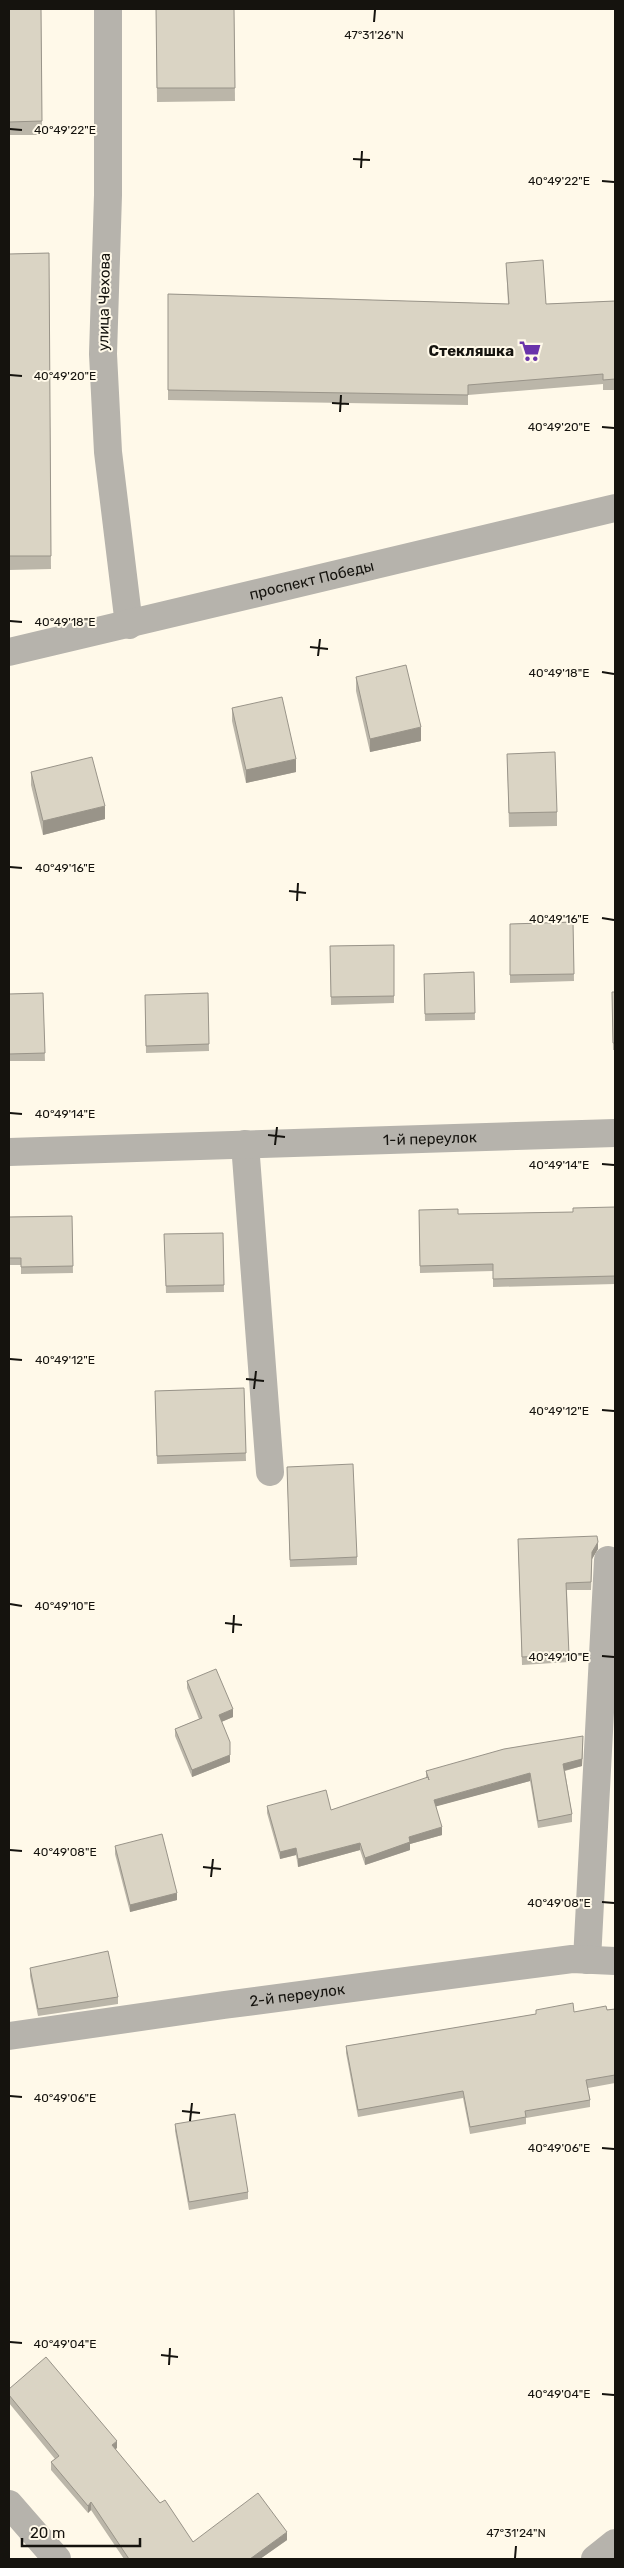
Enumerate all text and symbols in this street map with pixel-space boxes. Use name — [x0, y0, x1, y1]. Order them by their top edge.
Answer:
text: 47°31'26"N — [344, 28, 404, 42]
text: 40°49'22"E — [34, 123, 96, 137]
text: 40°49'22"E — [528, 174, 590, 188]
street label: улица Чехова — [94, 253, 114, 351]
supermarket icon: Стекляшка — [517, 338, 543, 364]
place label: Стекляшка — [428, 342, 514, 360]
text: 40°49'20"E — [34, 369, 96, 383]
text: 40°49'20"E — [528, 420, 590, 434]
street label: проспект Победы — [247, 557, 376, 604]
text: 40°49'18"E — [35, 615, 95, 629]
text: 40°49'18"E — [529, 666, 589, 680]
text: 40°49'16"E — [35, 861, 95, 875]
text: 40°49'16"E — [529, 912, 589, 926]
text: 40°49'14"E — [35, 1107, 95, 1121]
street label: 1-й переулок — [383, 1128, 477, 1149]
text: 40°49'14"E — [529, 1158, 589, 1172]
text: 40°49'12"E — [35, 1353, 95, 1367]
text: 40°49'12"E — [529, 1404, 589, 1418]
text: 40°49'10"E — [35, 1599, 95, 1613]
text: 40°49'10"E — [529, 1650, 589, 1664]
text: 40°49'08"E — [33, 1845, 97, 1859]
text: 40°49'08"E — [527, 1896, 591, 1910]
street label: 2-й переулок — [248, 1980, 346, 2011]
text: 40°49'06"E — [34, 2091, 96, 2105]
text: 40°49'06"E — [528, 2141, 590, 2155]
text: 40°49'04"E — [34, 2337, 96, 2351]
text: 40°49'04"E — [528, 2387, 590, 2401]
scale bar — [22, 2516, 140, 2548]
text: 20 m — [30, 2524, 65, 2542]
text: 47°31'24"N — [486, 2526, 546, 2540]

